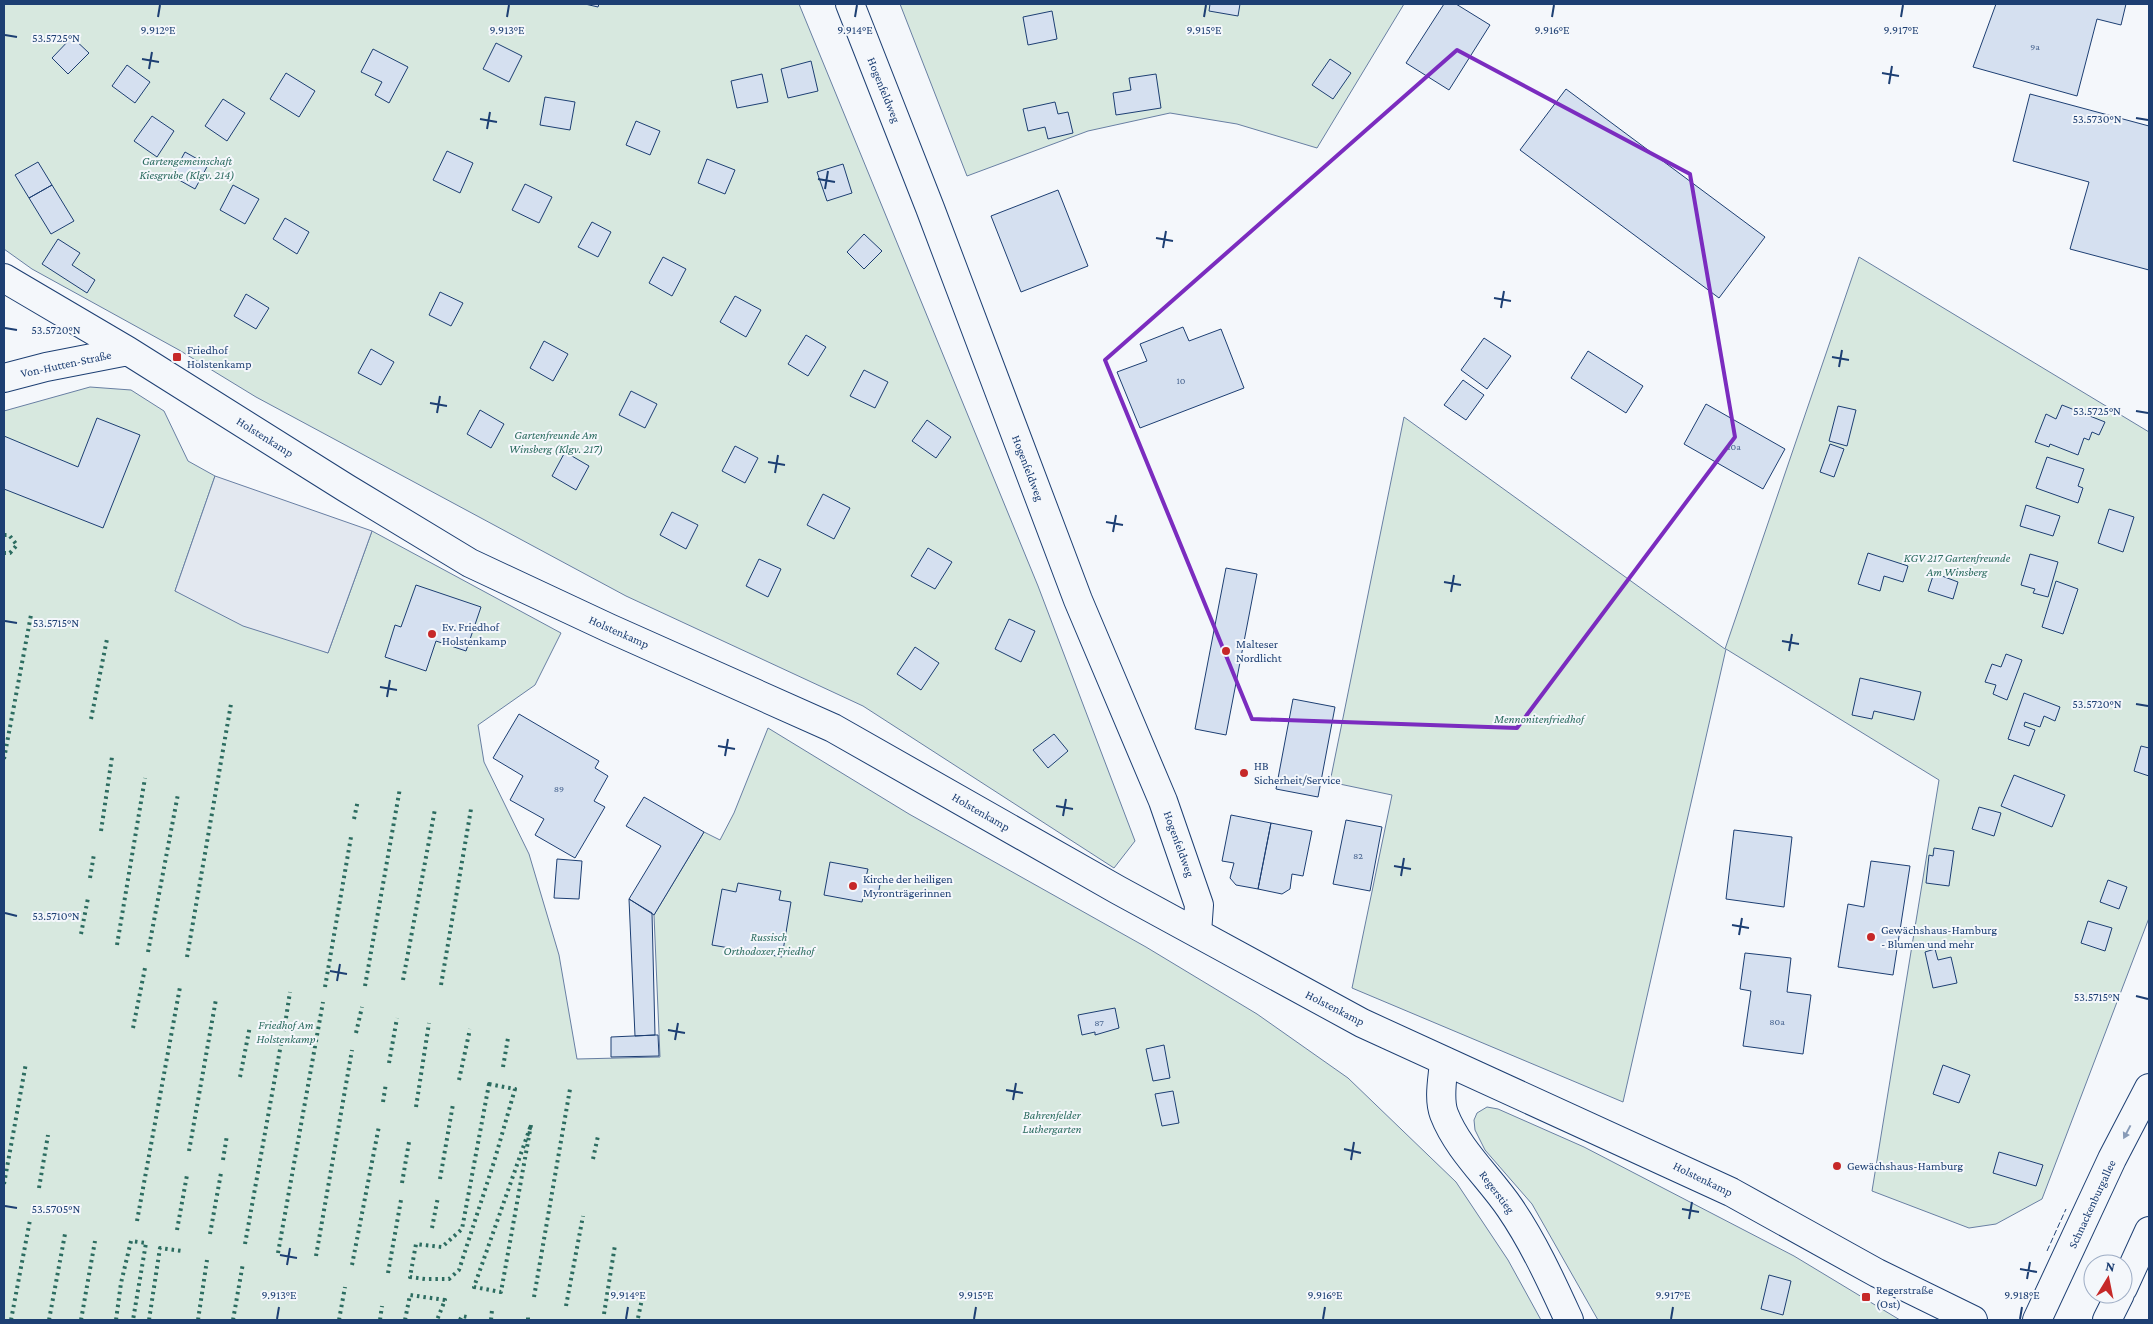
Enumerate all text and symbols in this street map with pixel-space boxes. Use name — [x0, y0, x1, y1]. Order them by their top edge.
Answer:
text: 9.912°E — [141, 23, 176, 37]
text: 9.913°E — [490, 23, 525, 37]
text: 9.914°E — [837, 23, 873, 37]
text: 9.915°E — [1187, 23, 1222, 37]
text: 9.916°E — [1535, 23, 1570, 37]
text: 9.917°E — [1884, 23, 1919, 37]
text: 53.5725°N — [32, 31, 80, 45]
house number: 9a — [2030, 41, 2040, 52]
street label: Hogenfeldweg — [865, 55, 904, 125]
text: 53.5730°N — [2072, 112, 2122, 126]
park label: Gartengemeinschaft Kiesgrube (Klgv. 214) — [140, 154, 234, 182]
text: 53.5720°N — [31, 323, 81, 337]
place label: Friedhof Holstenkamp — [187, 343, 251, 371]
street label: Von-Hutten-Straße — [19, 348, 113, 380]
marker: Friedhof Holstenkamp — [171, 351, 183, 363]
house number: 10 — [1177, 375, 1186, 386]
text: 53.5725°N — [2073, 404, 2121, 418]
street label: Holstenkamp — [234, 414, 296, 460]
park label: Gartenfreunde Am Winsberg (Klgv. 217) — [509, 428, 603, 456]
street label: Hogenfeldweg — [1009, 433, 1047, 503]
house number: 10a — [1727, 441, 1741, 452]
park label: KGV 217 Gartenfreunde Am Winsberg — [1904, 551, 2011, 579]
street label: Holstenkamp — [587, 612, 651, 652]
text: 53.5715°N — [33, 616, 79, 630]
place label: Ev. Friedhof Holstenkamp — [442, 620, 506, 648]
marker: Ev. Friedhof Holstenkamp — [426, 628, 438, 640]
place label: Malteser Nordlicht — [1236, 637, 1283, 665]
marker: Malteser Nordlicht — [1220, 645, 1232, 657]
text: 53.5720°N — [2072, 697, 2122, 711]
park label: Mennonitenfriedhof — [1493, 712, 1586, 726]
place label: HB Sicherheit/Service — [1254, 759, 1341, 787]
marker: HB Sicherheit/Service — [1238, 767, 1250, 779]
house number: 89 — [554, 783, 564, 794]
street label: Holstenkamp — [950, 790, 1012, 834]
street label: Hogenfeldweg — [1161, 809, 1197, 879]
house number: 82 — [1353, 850, 1363, 861]
place label: Kirche der heiligen Myronträgerinnen — [863, 872, 953, 900]
marker: Kirche der heiligen Myronträgerinnen — [847, 880, 859, 892]
text: 53.5710°N — [32, 909, 80, 923]
place label: Gewächshaus-Hamburg - Blumen und mehr — [1881, 923, 1997, 951]
park label: Russisch Orthodoxer Friedhof — [724, 930, 816, 958]
marker: Gewächshaus-Hamburg - Blumen und mehr — [1865, 931, 1877, 943]
street label: Holstenkamp — [1303, 987, 1367, 1029]
text: 53.5715°N — [2074, 990, 2120, 1004]
house number: 80a — [1769, 1016, 1785, 1027]
house number: 87 — [1094, 1017, 1104, 1028]
park label: Friedhof Am Holstenkamp — [256, 1018, 316, 1046]
park label: Bahrenfelder Luthergarten — [1022, 1108, 1082, 1136]
one-way arrow — [2123, 1124, 2131, 1139]
street label: Schnackenburgallee — [2065, 1158, 2119, 1250]
street label: Holstenkamp — [1671, 1159, 1735, 1199]
place label: Gewächshaus-Hamburg — [1847, 1159, 1963, 1173]
marker: Gewächshaus-Hamburg — [1831, 1160, 1843, 1172]
street label: Regerstieg — [1476, 1168, 1518, 1216]
text: 53.5705°N — [32, 1202, 81, 1216]
north arrow — [2083, 1254, 2133, 1304]
text: N — [2104, 1257, 2117, 1275]
place label: Regerstraße (Ost) — [1876, 1283, 1933, 1311]
text: 9.913°E — [262, 1288, 297, 1302]
text: 9.914°E — [610, 1288, 646, 1302]
text: 9.915°E — [959, 1288, 994, 1302]
text: 9.916°E — [1308, 1288, 1343, 1302]
text: 9.917°E — [1656, 1288, 1691, 1302]
text: 9.918°E — [2004, 1288, 2040, 1302]
marker: Regerstraße (Ost) — [1860, 1291, 1872, 1303]

